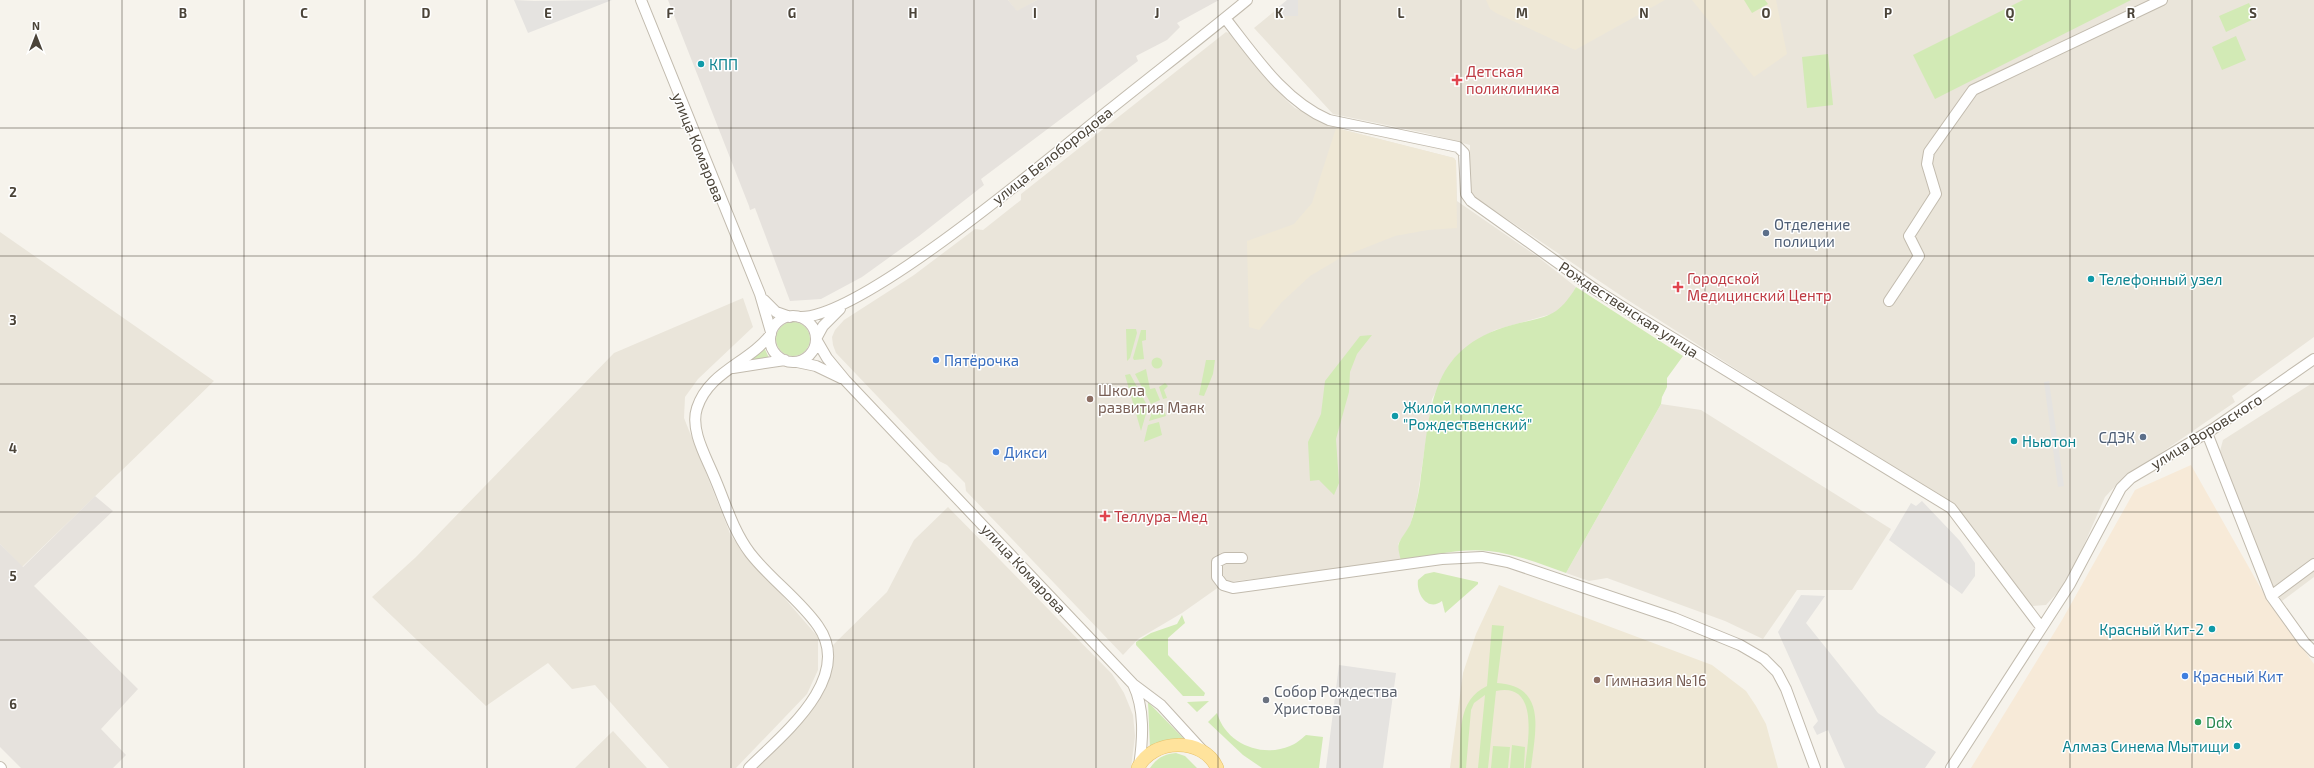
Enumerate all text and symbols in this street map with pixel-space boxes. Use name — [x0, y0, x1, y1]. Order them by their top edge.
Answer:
text: B — [179, 5, 187, 21]
text: C — [300, 5, 308, 21]
text: D — [422, 5, 431, 21]
text: E — [544, 5, 552, 21]
text: F — [666, 5, 674, 21]
text: G — [788, 5, 796, 21]
text: H — [909, 5, 918, 21]
text: I — [1033, 5, 1037, 21]
text: J — [1155, 5, 1159, 21]
text: K — [1275, 5, 1284, 21]
text: L — [1398, 5, 1405, 21]
text: M — [1516, 5, 1528, 21]
text: N — [1639, 5, 1649, 21]
text: O — [1762, 5, 1771, 21]
text: P — [1884, 5, 1892, 21]
text: Q — [2006, 5, 2015, 22]
text: R — [2127, 5, 2136, 21]
text: S — [2249, 5, 2257, 21]
north arrow — [16, 16, 56, 56]
text: N — [32, 19, 40, 32]
place label: КПП — [709, 55, 738, 73]
marker: КПП — [696, 59, 706, 69]
place label: Детская поликлиника — [1466, 62, 1559, 97]
marker: Детская поликлиника — [1451, 74, 1463, 86]
street label: улица Комарова — [668, 90, 729, 205]
street label: улица Белобородова — [988, 102, 1116, 208]
text: 2 — [9, 184, 17, 200]
place label: Отделение полиции — [1774, 215, 1850, 250]
marker: Отделение полиции — [1761, 228, 1771, 238]
street label: Рождественская улица — [1555, 257, 1702, 362]
place label: Городской Медицинский Центр — [1687, 269, 1832, 304]
place label: Телефонный узел — [2099, 270, 2222, 289]
marker: Телефонный узел — [2086, 274, 2096, 284]
marker: Городской Медицинский Центр — [1672, 281, 1684, 293]
text: 3 — [9, 312, 17, 328]
place label: Пятёрочка — [944, 351, 1019, 369]
marker: Пятёрочка — [931, 355, 941, 365]
place label: Школа развития Маяк — [1098, 381, 1205, 416]
street label: улица Воровского — [2147, 389, 2266, 473]
marker: Школа развития Маяк — [1085, 394, 1095, 404]
place label: Жилой комплекс "Рождественский" — [1403, 398, 1532, 433]
marker: Жилой комплекс "Рождественский" — [1390, 411, 1400, 421]
place label: СДЭК — [2098, 428, 2135, 446]
place label: Ньютон — [2022, 432, 2076, 450]
marker: СДЭК — [2138, 432, 2148, 442]
marker: Ньютон — [2009, 436, 2019, 446]
text: 4 — [9, 440, 17, 456]
place label: Дикси — [1004, 443, 1047, 461]
marker: Дикси — [991, 447, 1001, 457]
place label: Теллура-Мед — [1114, 507, 1208, 526]
marker: Теллура-Мед — [1099, 510, 1111, 522]
street label: улица Комарова — [977, 519, 1070, 617]
text: 5 — [9, 568, 17, 584]
place label: Красный Кит-2 — [2099, 620, 2204, 638]
marker: Красный Кит-2 — [2207, 624, 2217, 634]
place label: Красный Кит — [2193, 667, 2283, 685]
place label: Гимназия №16 — [1605, 671, 1707, 689]
marker: Красный Кит — [2180, 671, 2190, 681]
marker: Гимназия №16 — [1592, 675, 1602, 685]
place label: Собор Рождества Христова — [1274, 682, 1398, 717]
marker: Собор Рождества Христова — [1261, 695, 1271, 705]
text: 6 — [9, 696, 17, 712]
place label: Ddx — [2206, 713, 2233, 731]
marker: Ddx — [2193, 717, 2203, 727]
place label: Алмаз Синема Мытищи — [2063, 737, 2229, 755]
marker: Алмаз Синема Мытищи — [2232, 741, 2242, 751]

